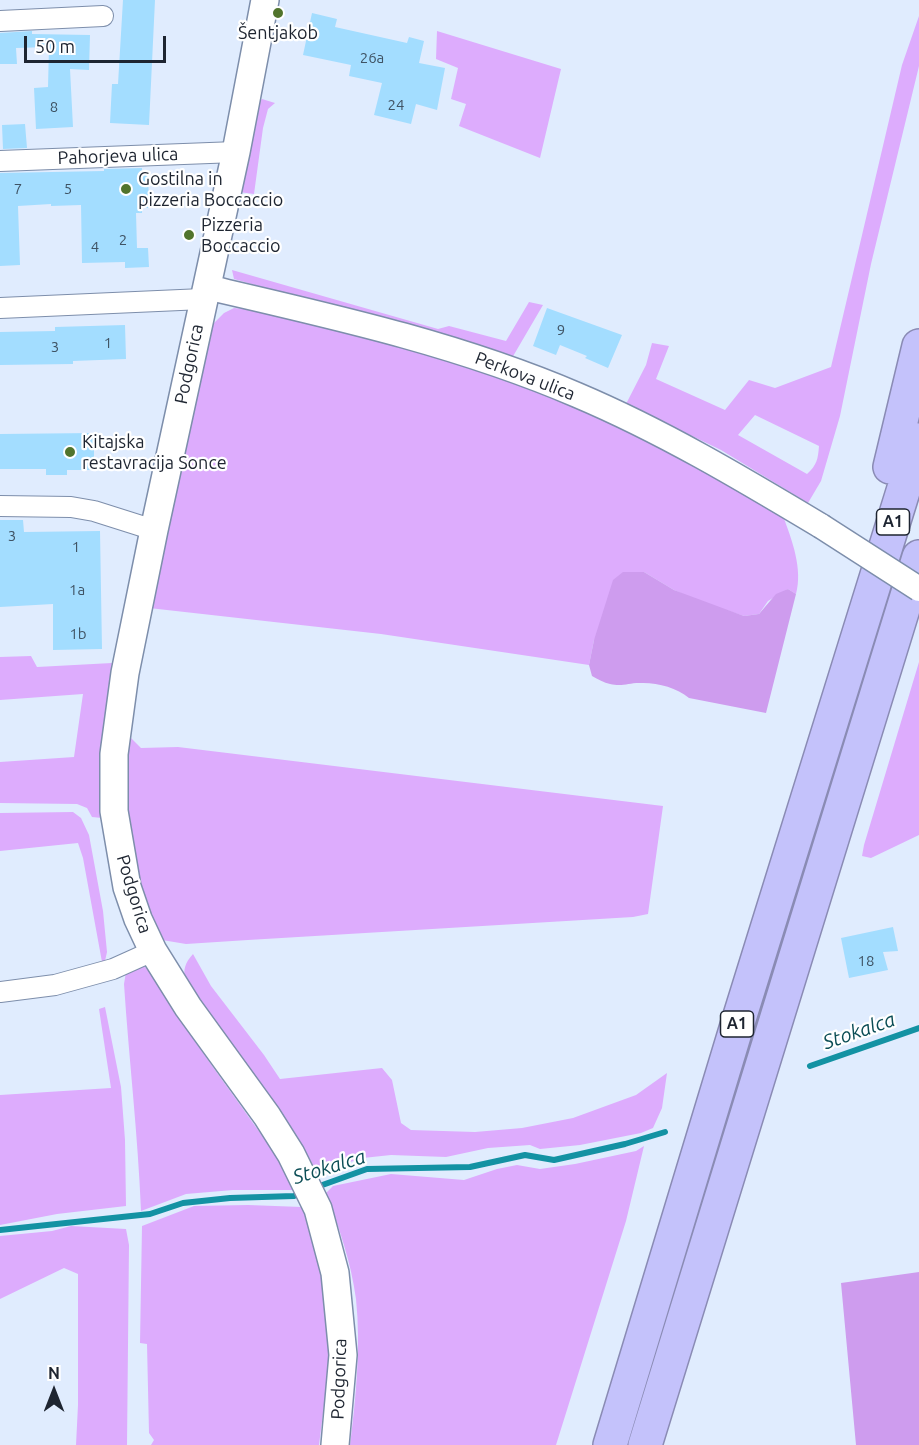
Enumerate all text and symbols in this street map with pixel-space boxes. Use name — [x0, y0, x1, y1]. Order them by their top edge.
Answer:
marker: Šentjakob — [271, 6, 285, 20]
place label: Šentjakob — [238, 22, 318, 44]
scale bar — [27, 24, 170, 62]
text: 50 m — [35, 36, 75, 56]
house number: 26a — [360, 49, 384, 67]
house number: 24 — [388, 96, 404, 114]
house number: 8 — [50, 98, 58, 116]
street label: Pahorjeva ulica — [57, 143, 179, 169]
place label: Gostilna in pizzeria Boccaccio — [138, 168, 283, 210]
house number: 7 — [14, 180, 22, 198]
house number: 5 — [64, 180, 72, 198]
marker: Gostilna in pizzeria Boccaccio — [119, 182, 133, 196]
place label: Pizzeria Boccaccio — [201, 214, 280, 256]
marker: Pizzeria Boccaccio — [182, 228, 196, 242]
house number: 2 — [119, 231, 127, 249]
house number: 4 — [91, 238, 99, 256]
house number: 9 — [557, 321, 565, 339]
street label: Podgorica — [170, 322, 208, 406]
house number: 1 — [104, 334, 112, 352]
house number: 3 — [51, 338, 59, 356]
street label: Perkova ulica — [472, 347, 578, 405]
place label: Kitajska restavracija Sonce — [82, 431, 227, 474]
marker: Kitajska restavracija Sonce — [63, 445, 77, 459]
road number: A1 — [876, 509, 910, 535]
house number: 3 — [8, 527, 16, 545]
house number: 1 — [72, 538, 80, 556]
house number: 1a — [69, 581, 85, 599]
house number: 1b — [69, 625, 87, 643]
street label: Podgorica — [112, 852, 156, 936]
house number: 18 — [858, 952, 874, 970]
water label: Stokalca — [820, 1007, 898, 1055]
road number: A1 — [720, 1011, 754, 1037]
water label: Stokalca — [290, 1145, 368, 1189]
street label: Podgorica — [327, 1338, 351, 1420]
north arrow — [24, 1361, 84, 1421]
text: N — [48, 1364, 60, 1382]

